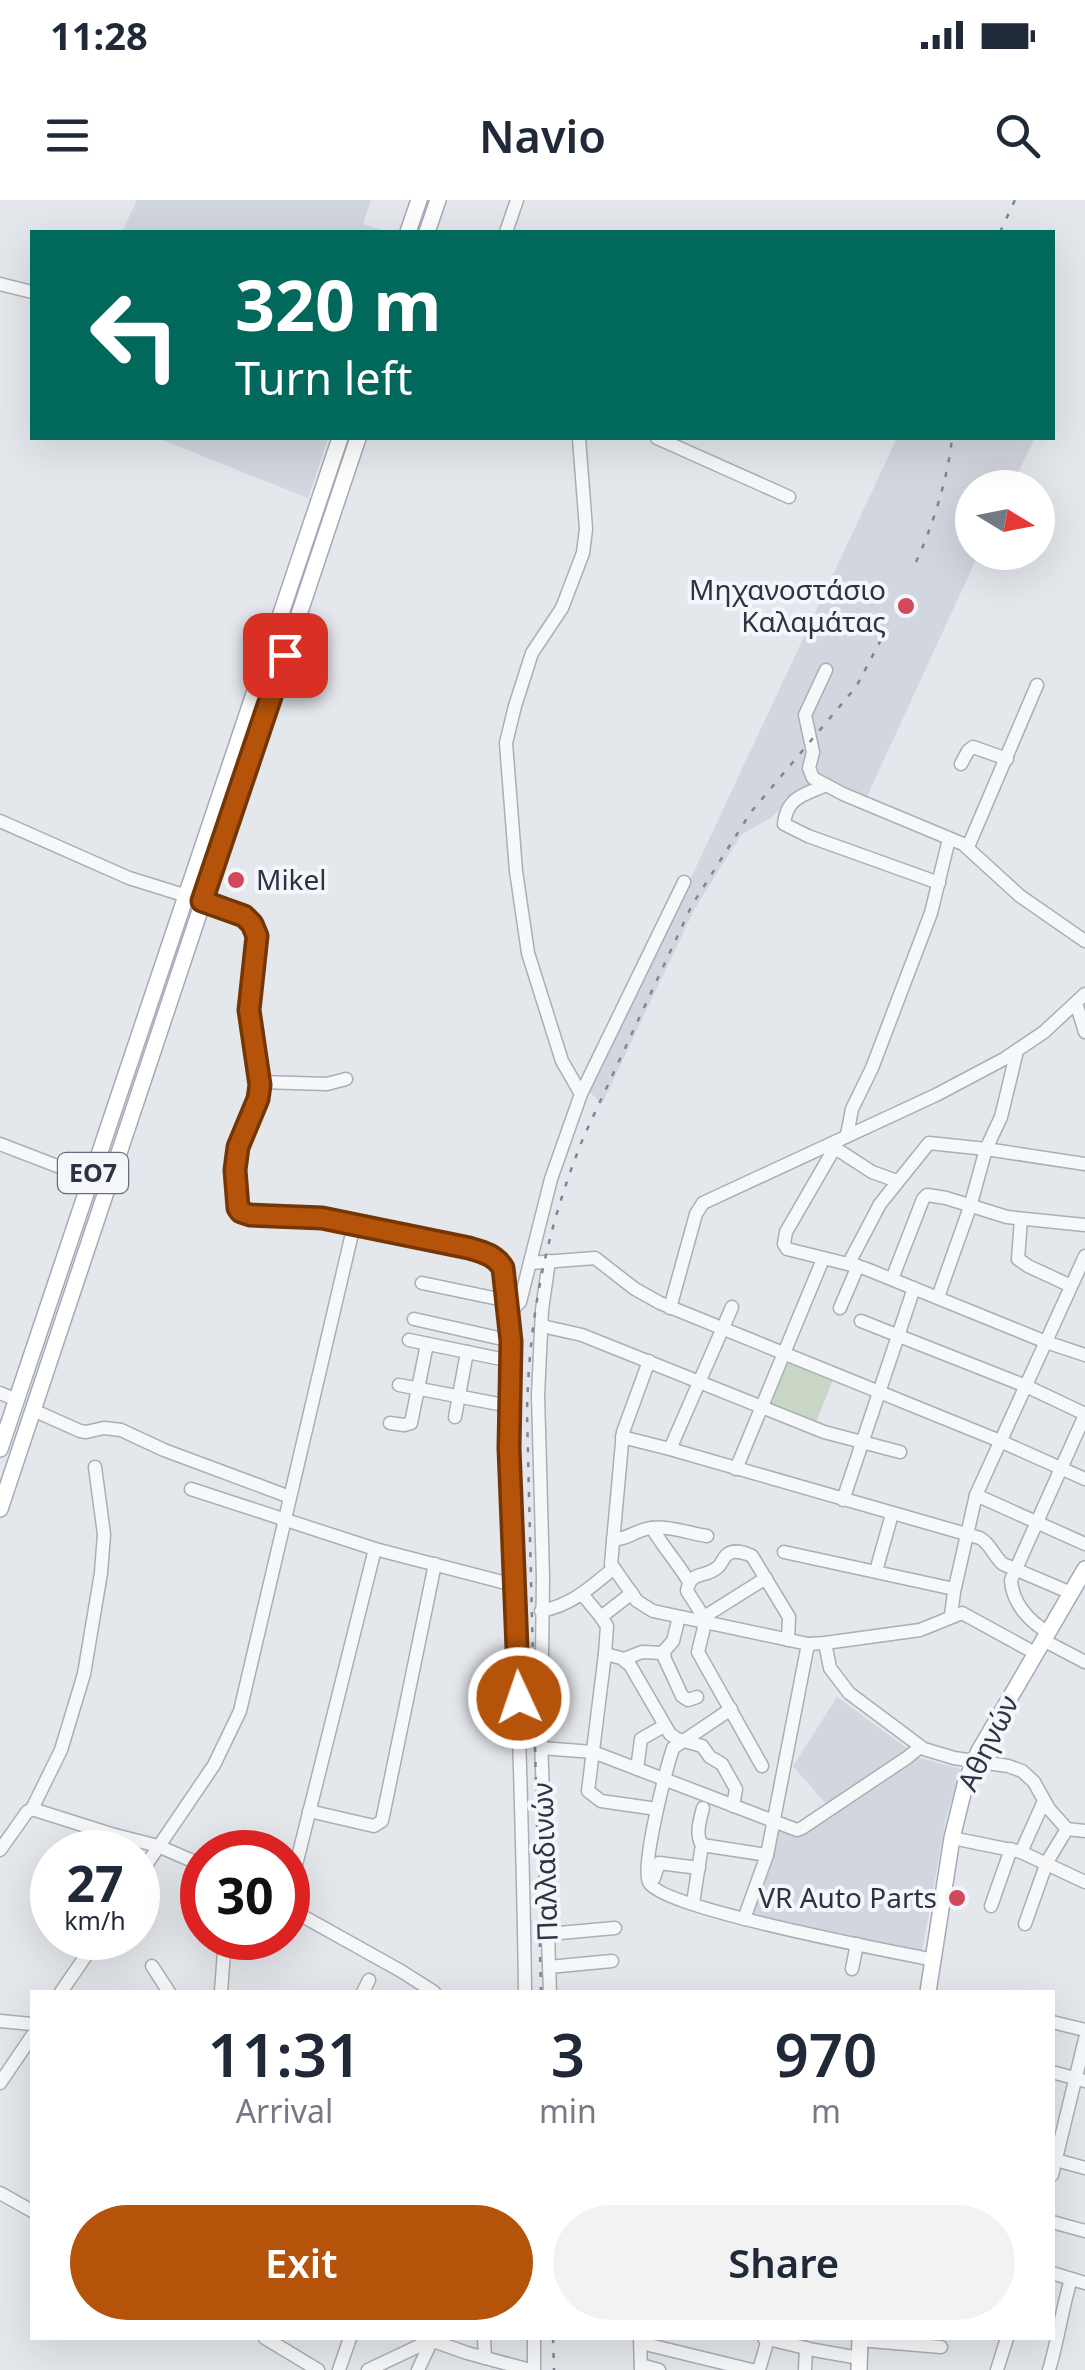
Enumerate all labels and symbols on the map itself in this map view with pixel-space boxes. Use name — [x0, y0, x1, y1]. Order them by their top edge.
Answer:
north arrow — [955, 470, 1055, 570]
place label: Μηχανοστάσιο Καλαμάτας — [689, 570, 886, 640]
marker: Μηχανοστάσιο Καλαμάτας — [895, 595, 917, 617]
pin — [243, 613, 328, 698]
place label: Mikel — [256, 860, 327, 898]
marker: Mikel — [225, 869, 247, 891]
road number: ΕΟ7 — [58, 1153, 128, 1193]
position arrow — [467, 1646, 571, 1750]
street label: Αθηνών — [948, 1688, 1027, 1797]
street label: Παλλαδινών — [522, 1782, 566, 1942]
speed limit sign: 30 — [180, 1830, 310, 1960]
place label: VR Auto Parts — [758, 1878, 937, 1916]
marker: VR Auto Parts — [946, 1887, 968, 1909]

